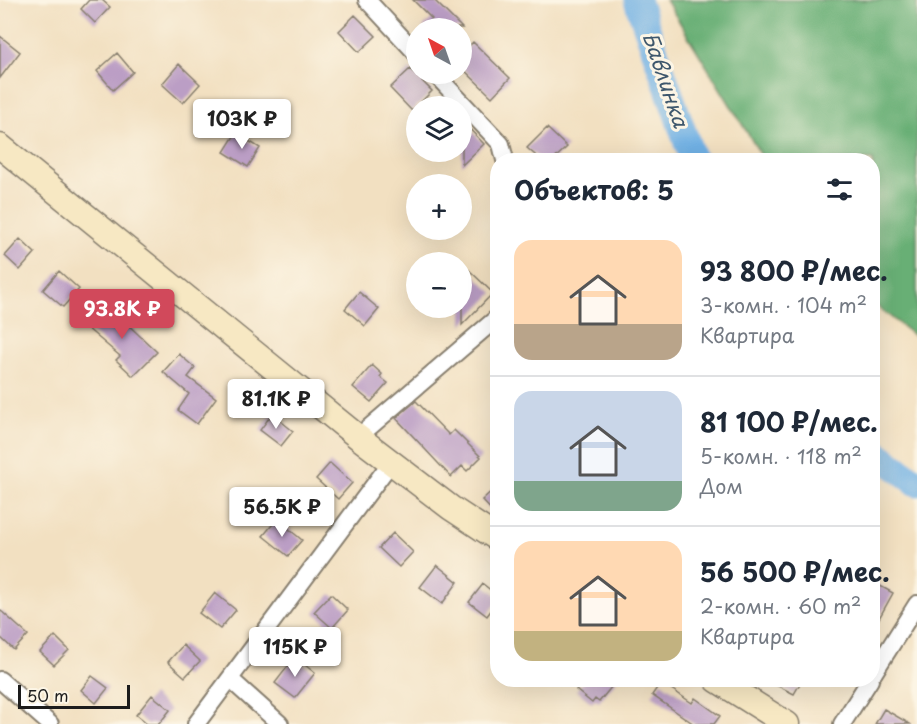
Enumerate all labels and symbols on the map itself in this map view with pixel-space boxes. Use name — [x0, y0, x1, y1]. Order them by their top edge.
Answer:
north arrow — [406, 18, 472, 84]
water label: Бавлинка — [636, 27, 698, 132]
pin: 103K ₽ — [193, 99, 291, 150]
pin: 93.8K ₽ — [67, 289, 177, 340]
pin: 81.1K ₽ — [221, 379, 331, 430]
pin: 56.5K ₽ — [227, 487, 337, 538]
pin: 115K ₽ — [246, 627, 344, 678]
scale bar — [18, 682, 130, 710]

